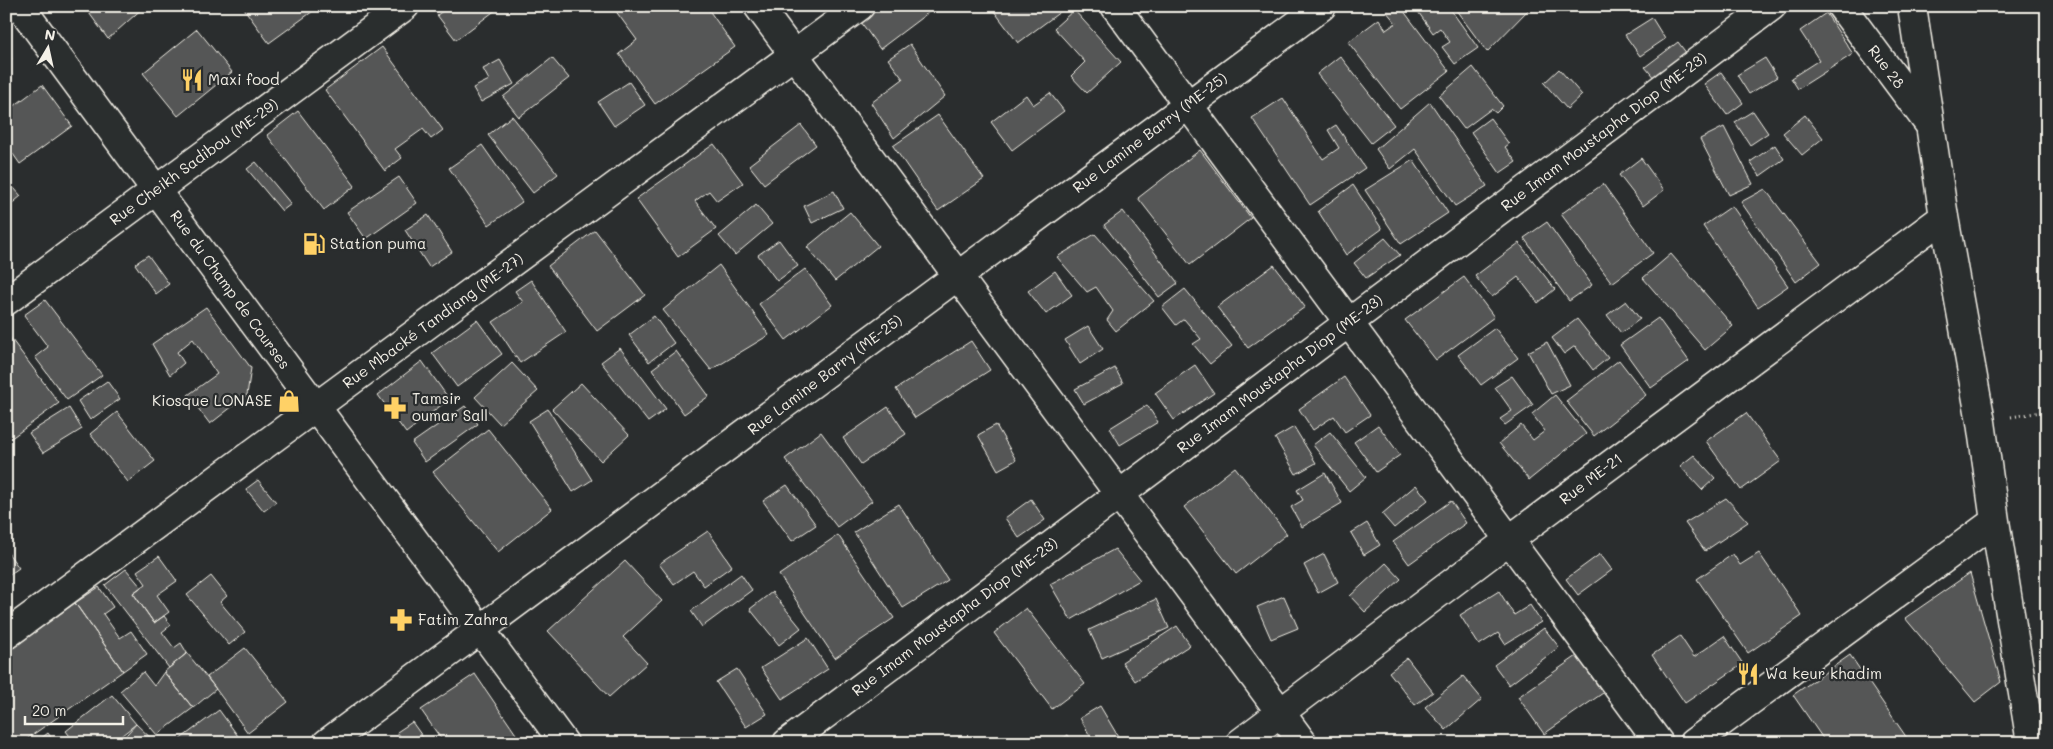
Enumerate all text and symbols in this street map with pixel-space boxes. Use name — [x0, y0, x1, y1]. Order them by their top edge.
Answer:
north arrow — [22, 22, 72, 72]
text: N — [43, 24, 57, 45]
street label: Rue 28 — [1864, 41, 1910, 92]
street label: Rue Imam Moustapha Diop (ME-23) — [1496, 47, 1710, 215]
restaurant icon: Maxi food — [179, 67, 205, 93]
street label: Rue Lamine Barry (ME-25) — [1068, 67, 1231, 197]
place label: Maxi food — [208, 69, 279, 89]
street label: Rue Cheikh Sadibou (ME-29) — [105, 93, 282, 229]
street label: Rue du Champ de Courses — [166, 206, 295, 373]
fuel station icon: Station puma — [301, 231, 327, 257]
place label: Station puma — [330, 233, 426, 253]
street label: Rue Mbacké Tandiang (ME-27) — [338, 248, 527, 393]
street label: Rue Imam Moustapha Diop (ME-23) — [1172, 289, 1386, 457]
street label: Rue Lamine Barry (ME-25) — [743, 309, 906, 439]
shop icon: Kiosque LONASE — [276, 388, 302, 414]
place label: Tamsir oumar Sall — [412, 388, 488, 425]
place label: Kiosque LONASE — [152, 390, 272, 410]
pharmacy icon: Tamsir oumar Sall — [382, 395, 408, 421]
street label: Rue ME-21 — [1555, 448, 1626, 508]
street label: Rue Imam Moustapha Diop (ME-23) — [847, 532, 1061, 700]
pharmacy icon: Fatim Zahra — [388, 607, 414, 633]
place label: Fatim Zahra — [418, 609, 508, 629]
restaurant icon: Wa keur khadim — [1735, 661, 1761, 687]
place label: Wa keur khadim — [1765, 663, 1882, 683]
scale bar — [25, 694, 122, 726]
text: 20 m — [32, 700, 66, 720]

